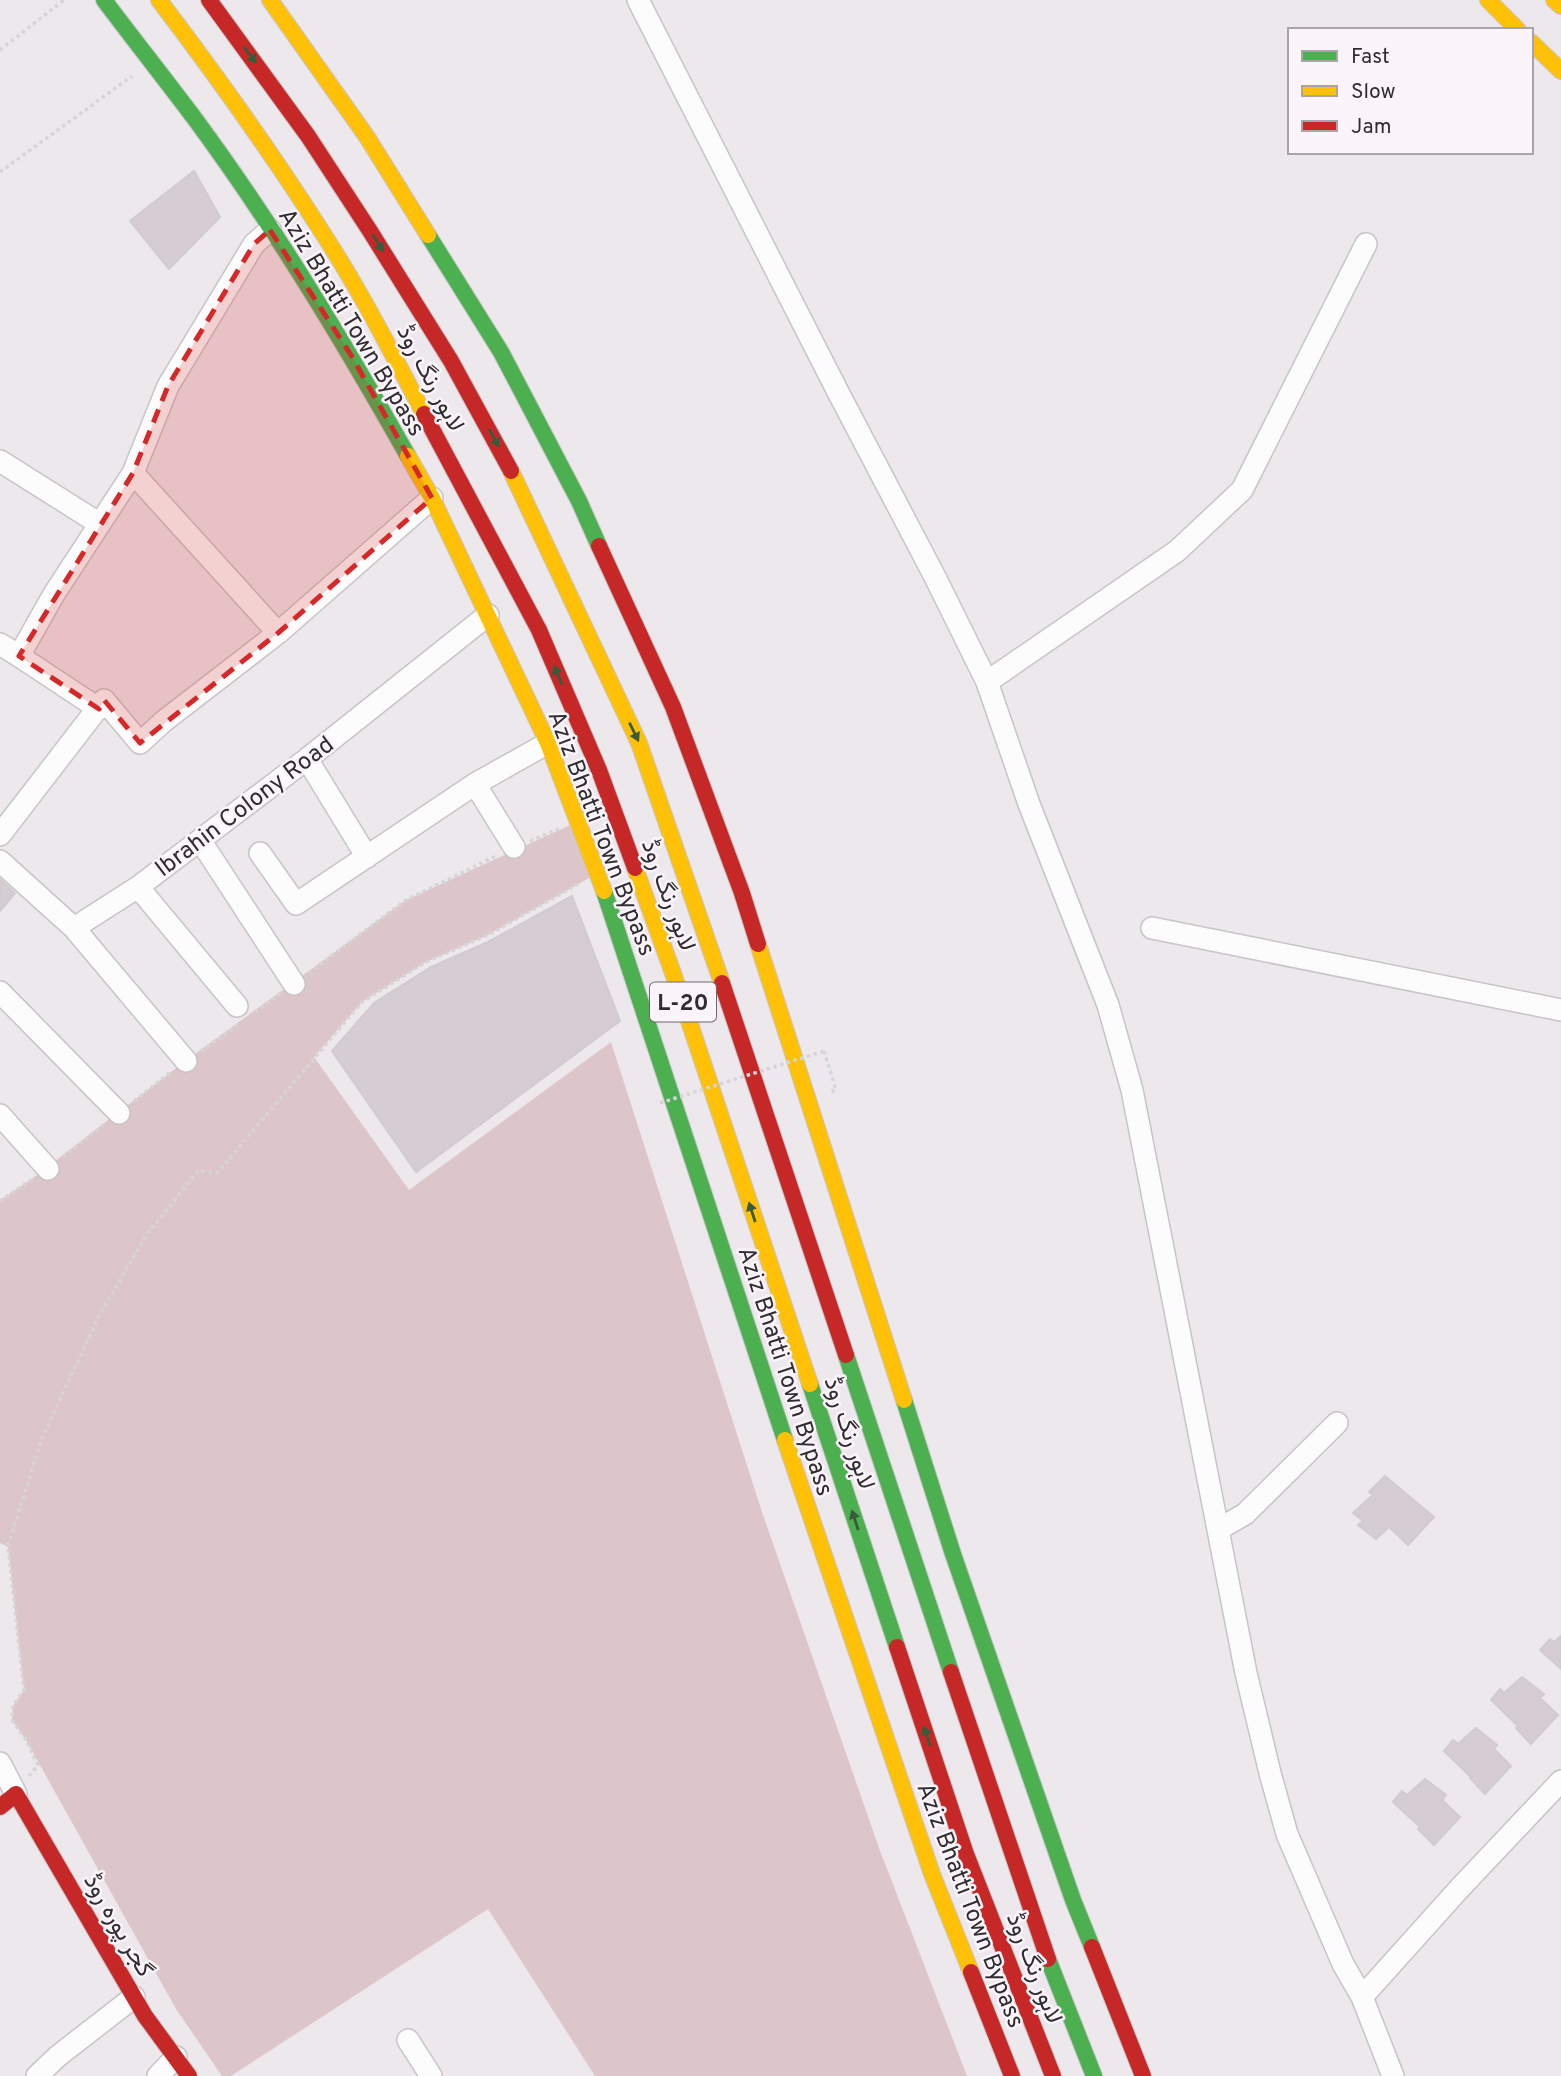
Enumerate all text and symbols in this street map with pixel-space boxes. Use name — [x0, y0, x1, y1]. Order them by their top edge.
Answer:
legend — [1288, 28, 1533, 154]
text: Fast — [1351, 44, 1390, 71]
one-way arrow — [243, 45, 257, 64]
text: Slow — [1351, 79, 1396, 106]
text: Jam — [1351, 114, 1392, 141]
street label: Aziz Bhatti Town Bypass — [270, 204, 430, 442]
one-way arrow — [371, 233, 384, 252]
street label: لاہور رنگ روڈ — [389, 320, 470, 438]
one-way arrow — [488, 429, 500, 448]
one-way arrow — [553, 665, 564, 686]
street label: Aziz Bhatti Town Bypass — [539, 707, 661, 961]
one-way arrow — [628, 722, 639, 742]
street label: Ibrahin Colony Road — [150, 731, 341, 885]
street label: لاہور رنگ روڈ — [633, 836, 701, 956]
road number: L-20 — [650, 982, 716, 1021]
one-way arrow — [747, 1201, 757, 1222]
street label: Aziz Bhatti Town Bypass — [730, 1243, 839, 1500]
street label: لاہور رنگ روڈ — [816, 1373, 880, 1494]
one-way arrow — [849, 1510, 860, 1531]
one-way arrow — [921, 1726, 932, 1747]
street label: Aziz Bhatti Town Bypass — [908, 1779, 1030, 2033]
street label: گجر پورہ روڈ — [76, 1869, 159, 1983]
street label: لاہور رنگ روڈ — [998, 1909, 1068, 2029]

